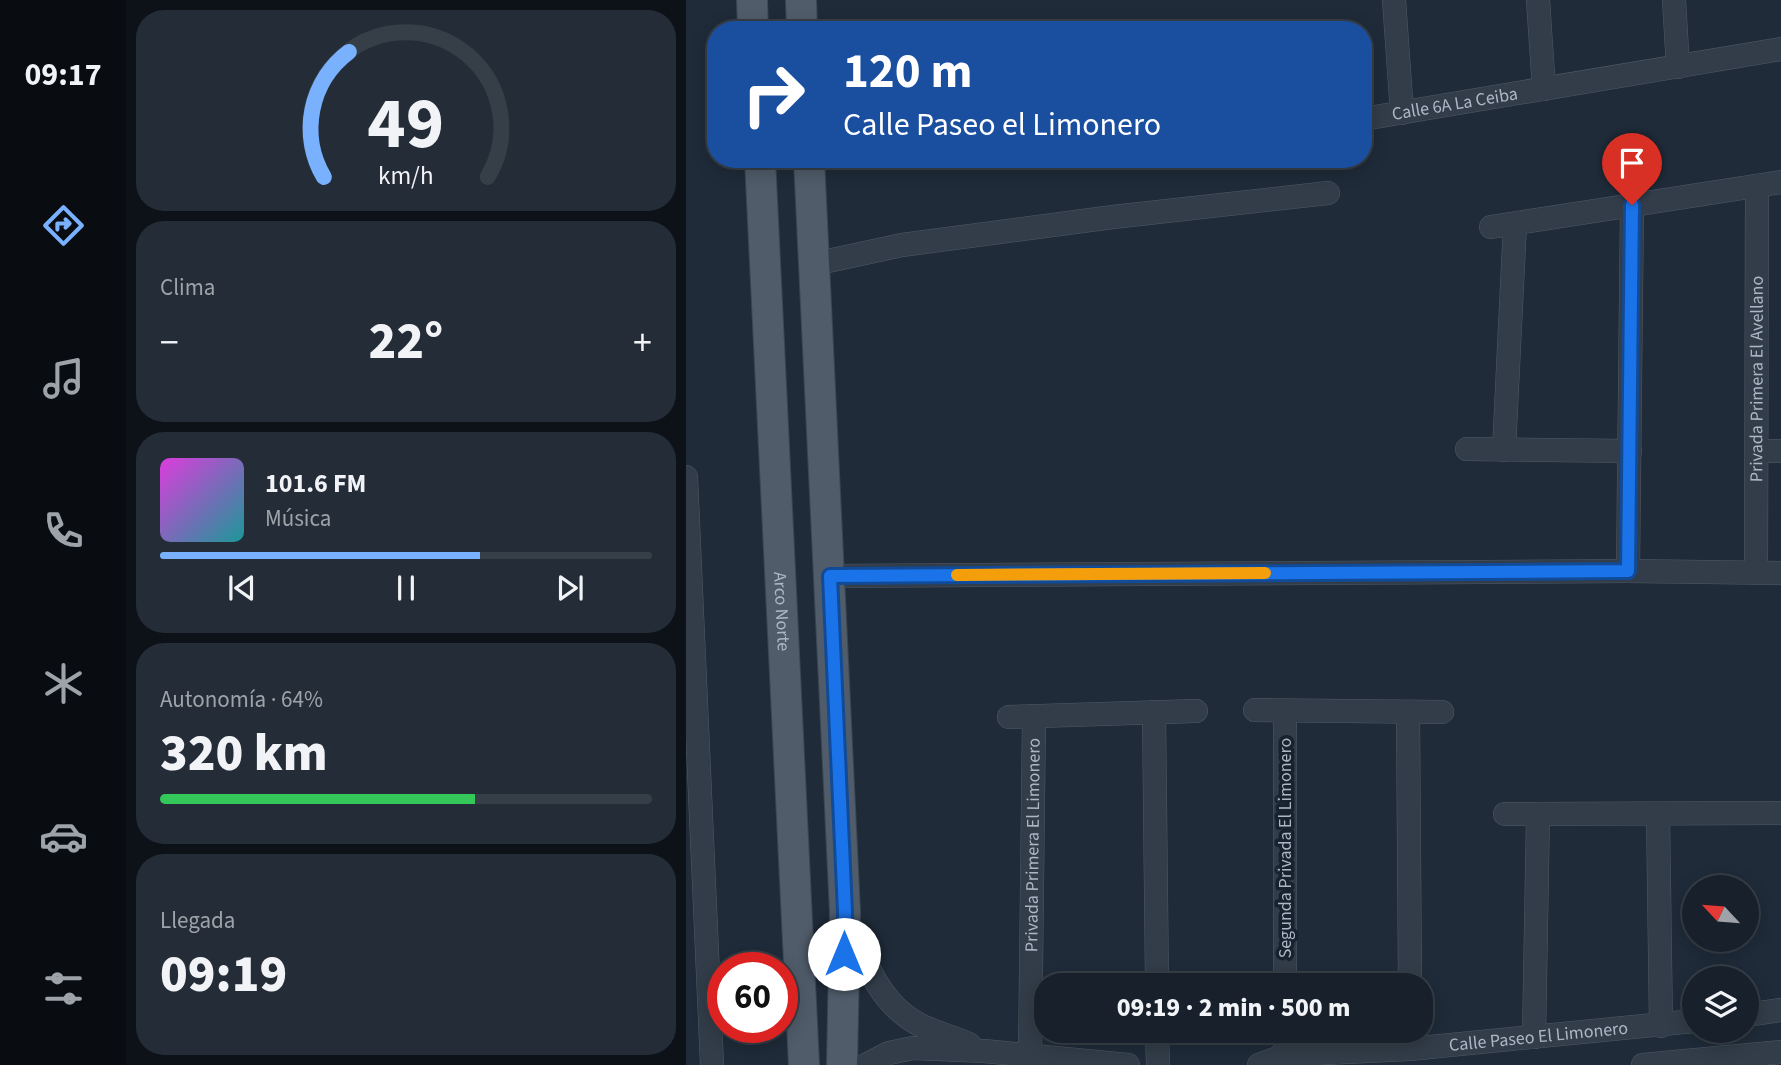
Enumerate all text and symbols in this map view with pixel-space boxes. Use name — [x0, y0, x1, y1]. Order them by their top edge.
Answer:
text: 120 m — [843, 37, 972, 107]
icon: right — [728, 49, 819, 140]
text: 09:17 — [24, 52, 102, 98]
text: 49 — [368, 72, 444, 176]
street label: Calle 6A La Ceiba — [1390, 81, 1520, 127]
text: Calle Paseo el Limonero — [843, 102, 1161, 148]
pin — [1602, 133, 1662, 205]
icon: arrive — [1613, 144, 1651, 182]
text: km/h — [378, 157, 434, 193]
icon: directions — [39, 201, 88, 250]
text: Clima — [160, 271, 215, 304]
street label: Privada Primera El Avellano — [1744, 276, 1770, 482]
text: 22° — [369, 305, 443, 379]
text: − — [160, 316, 179, 370]
text: + — [633, 316, 652, 370]
icon: music — [39, 354, 88, 403]
text: 101.6 FM — [265, 465, 366, 502]
text: Música — [265, 502, 331, 535]
icon: phone — [39, 506, 88, 555]
icon: previous — [223, 569, 261, 607]
icon: pause — [387, 569, 425, 607]
icon: next — [551, 569, 589, 607]
street label: Arco Norte — [767, 571, 796, 652]
icon: climate — [39, 659, 88, 708]
text: Autonomía · 64% — [160, 683, 323, 716]
text: 320 km — [160, 717, 328, 791]
street label: Privada Primera El Limonero — [1019, 738, 1047, 952]
street label: Segunda Privada El Limonero — [1273, 738, 1298, 958]
icon: car — [39, 812, 88, 861]
north arrow — [1682, 875, 1759, 952]
map controls — [1682, 875, 1759, 1043]
text: Llegada — [160, 904, 235, 937]
position arrow — [807, 917, 881, 991]
text: 09:19 — [160, 938, 287, 1012]
speed limit sign: 60 — [707, 952, 798, 1043]
icon: filters — [39, 964, 88, 1013]
button: layers — [1682, 966, 1759, 1043]
text: 09:19 · 2 min · 500 m — [1117, 989, 1350, 1026]
street label: Calle Paseo El Limonero — [1448, 1016, 1629, 1058]

